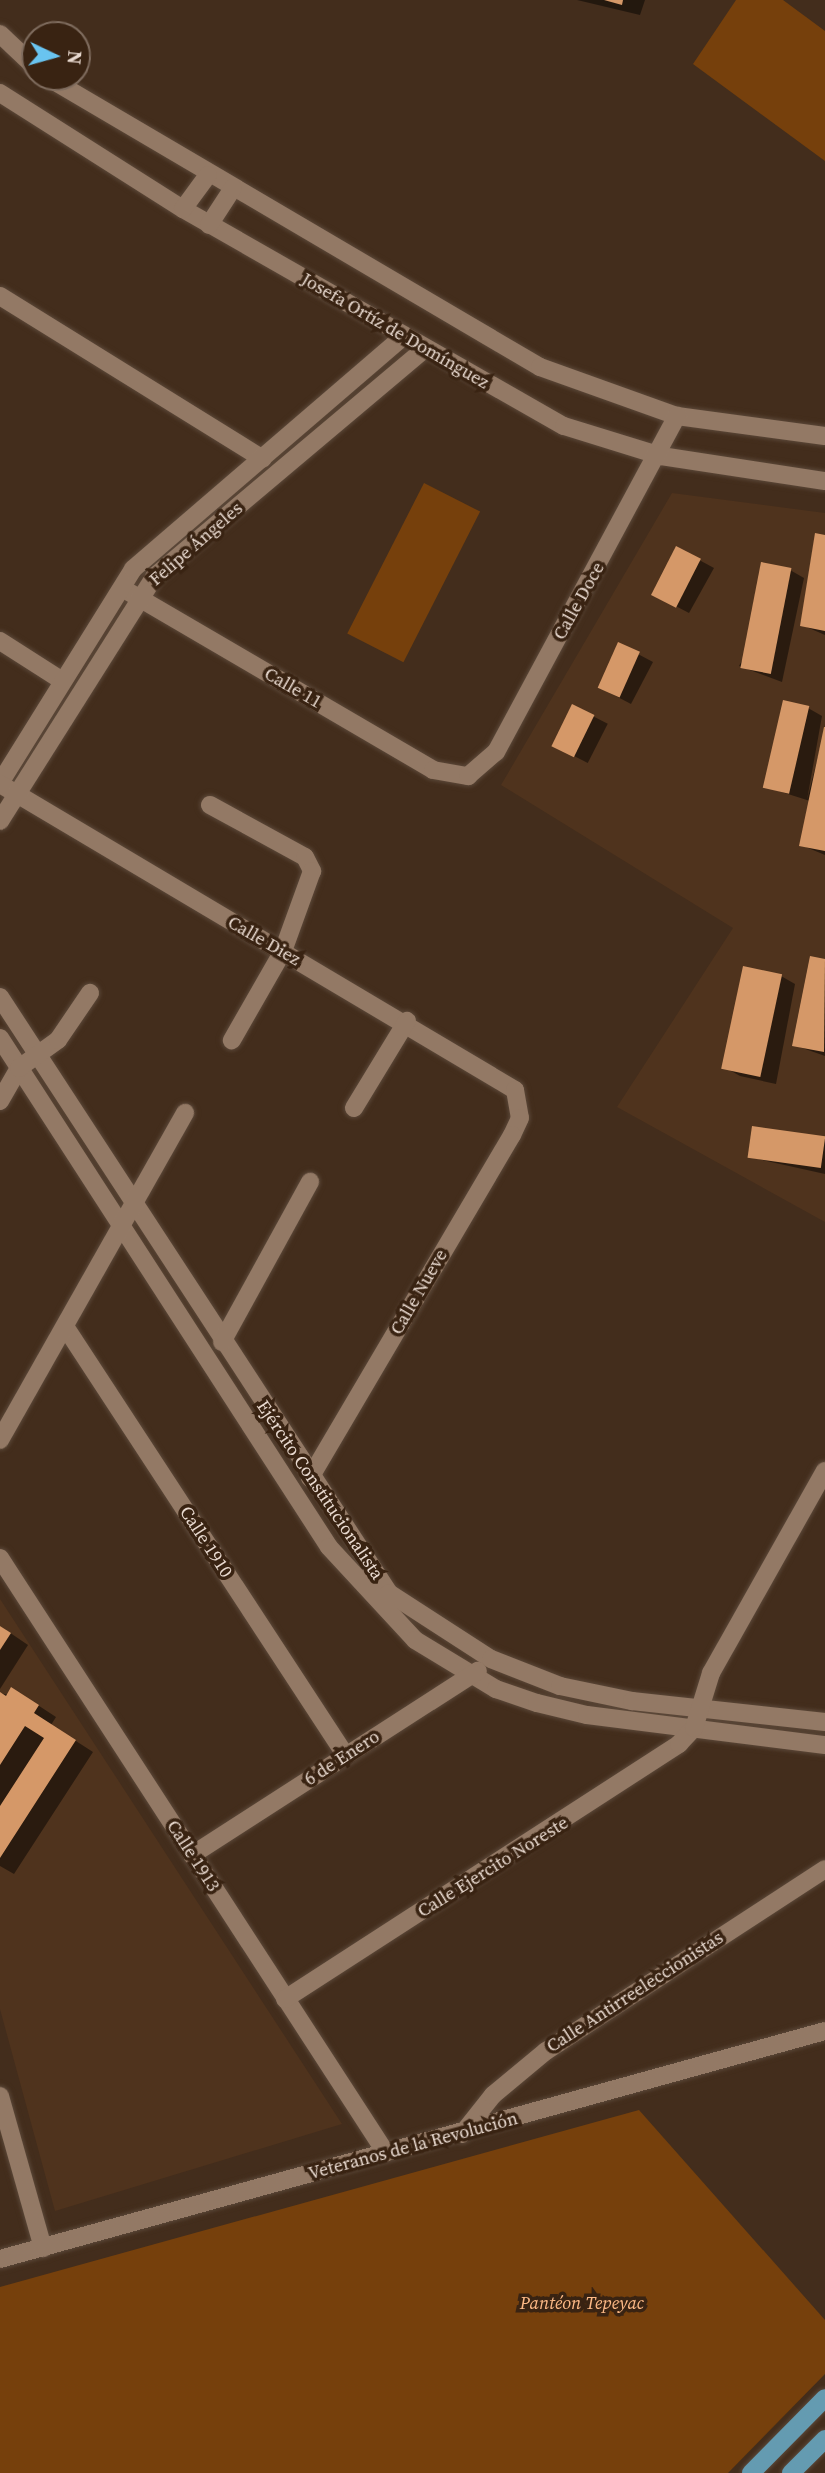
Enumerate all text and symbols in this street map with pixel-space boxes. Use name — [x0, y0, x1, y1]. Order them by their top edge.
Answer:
north arrow — [21, 21, 91, 91]
text: N — [61, 50, 88, 66]
street label: Josefa Ortíz de Domínguez — [297, 268, 493, 394]
street label: Felipe Ángeles — [145, 498, 247, 590]
street label: Calle Doce — [549, 558, 609, 644]
street label: Calle 11 — [260, 663, 326, 713]
street label: Calle Diez — [224, 912, 304, 970]
street label: Calle Nueve — [386, 1246, 452, 1338]
street label: Ejército Constitucionalista — [252, 1396, 388, 1584]
street label: Calle 1910 — [175, 1502, 237, 1582]
street label: 6 de Enero — [300, 1726, 384, 1790]
street label: Calle Ejercito Noreste — [414, 1812, 572, 1922]
street label: Calle 1913 — [162, 1816, 224, 1896]
street label: Calle Antirreeleccionistas — [543, 1927, 727, 2057]
street label: Veteranos de la Revolución — [306, 2108, 520, 2184]
park label: Pantéon Tepeyac — [520, 2292, 644, 2314]

